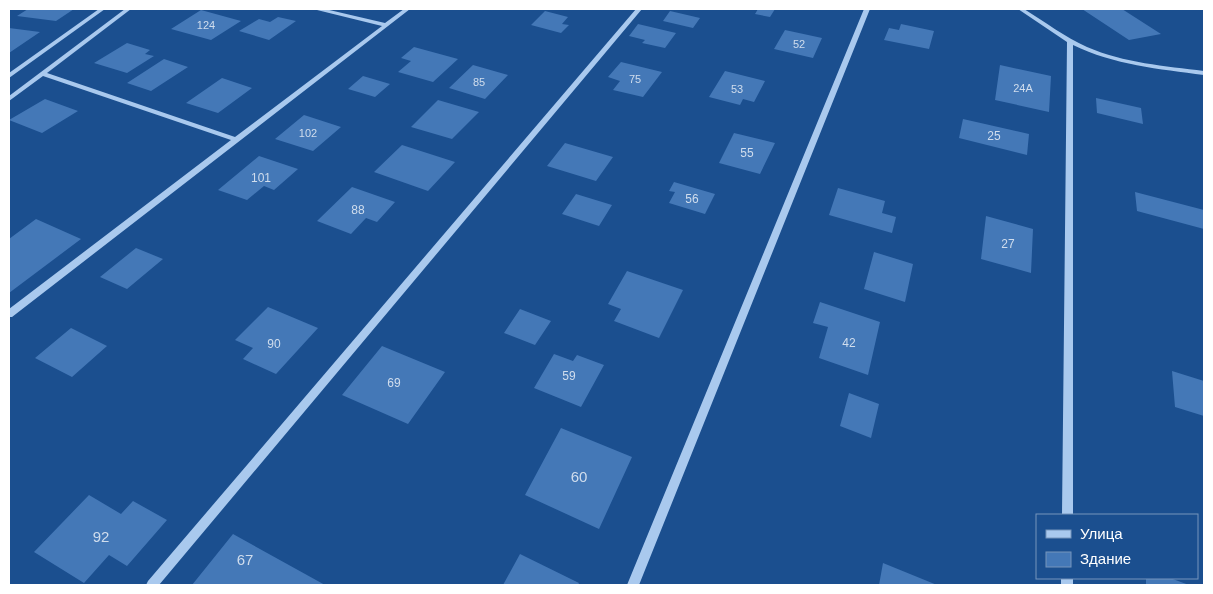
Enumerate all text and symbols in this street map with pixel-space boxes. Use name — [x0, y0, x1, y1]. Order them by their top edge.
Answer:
house number: 124 — [197, 19, 215, 31]
house number: 52 — [793, 38, 805, 50]
house number: 75 — [629, 73, 641, 85]
house number: 85 — [473, 76, 485, 88]
house number: 24А — [1013, 82, 1033, 94]
house number: 53 — [731, 83, 743, 95]
house number: 102 — [299, 127, 317, 139]
house number: 25 — [987, 129, 1001, 143]
house number: 55 — [740, 146, 754, 160]
house number: 101 — [251, 171, 271, 185]
house number: 56 — [685, 192, 699, 206]
house number: 88 — [351, 203, 365, 217]
house number: 27 — [1001, 237, 1015, 251]
house number: 42 — [842, 336, 856, 350]
house number: 90 — [267, 337, 281, 351]
house number: 59 — [562, 369, 576, 383]
house number: 69 — [387, 376, 401, 390]
house number: 60 — [571, 468, 587, 485]
legend — [1036, 514, 1198, 579]
text: Улица — [1080, 525, 1123, 542]
house number: 92 — [93, 528, 109, 545]
text: Здание — [1080, 550, 1131, 567]
house number: 67 — [237, 551, 253, 568]

